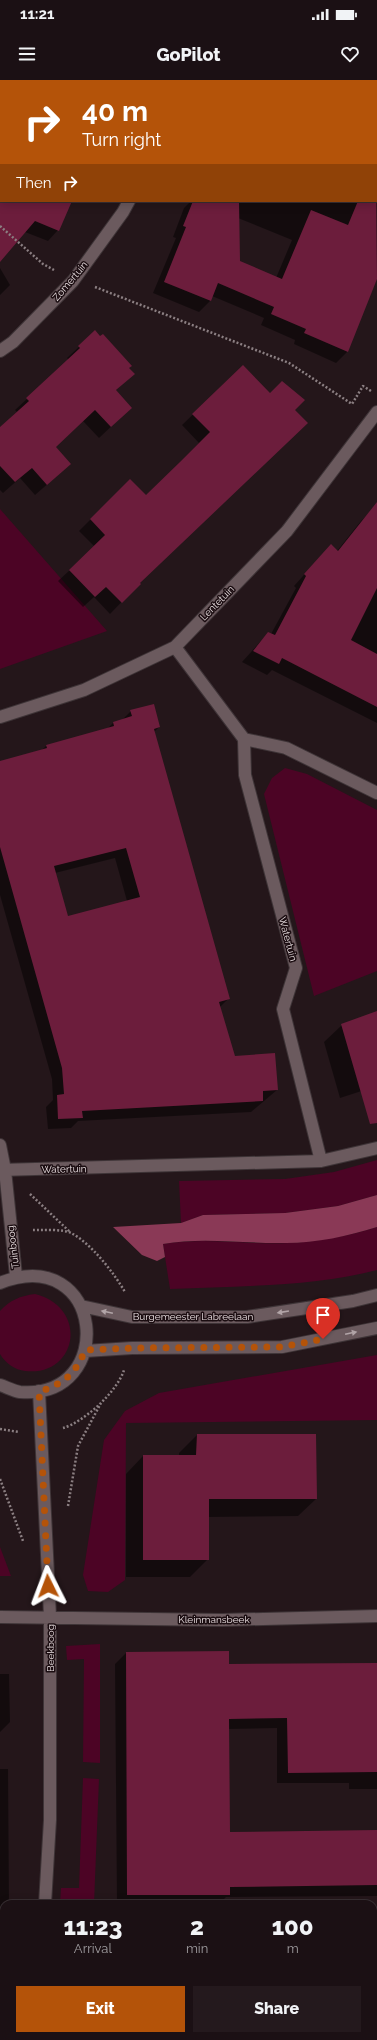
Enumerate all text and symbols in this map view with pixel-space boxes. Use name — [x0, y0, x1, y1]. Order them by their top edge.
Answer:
text: 11:21 — [20, 5, 54, 23]
icon: menu — [16, 43, 38, 65]
icon: heart — [339, 43, 361, 65]
text: GoPilot — [156, 44, 221, 65]
text: 40 m — [82, 95, 148, 128]
icon: right — [16, 96, 68, 148]
text: Turn right — [82, 129, 161, 150]
icon: right — [59, 172, 81, 194]
text: Then — [16, 174, 51, 192]
street label: Zomertuin — [50, 259, 90, 303]
street label: Lentetuin — [198, 583, 236, 623]
street label: Watertuin — [277, 916, 299, 962]
street label: Watertuin — [41, 1163, 87, 1175]
street label: Tuinboog — [5, 1225, 21, 1269]
pin — [306, 1298, 340, 1339]
icon: arrive — [312, 1304, 334, 1326]
one-way arrow — [100, 1308, 113, 1314]
one-way arrow — [277, 1309, 290, 1315]
street label: Burgemeester Labreelaan — [133, 1311, 254, 1322]
one-way arrow — [345, 1330, 357, 1336]
position arrow — [27, 1565, 69, 1607]
street label: Kleinmansbeek — [178, 1614, 250, 1625]
street label: Beekboog — [45, 1624, 56, 1672]
text: 11:23 — [63, 1912, 122, 1941]
text: 2 — [190, 1912, 204, 1941]
text: 100 — [272, 1912, 314, 1941]
text: Arrival — [74, 1941, 112, 1956]
text: min — [186, 1941, 208, 1956]
text: m — [287, 1941, 299, 1956]
button: Exit — [16, 1986, 185, 2032]
button: Share — [193, 1986, 361, 2032]

